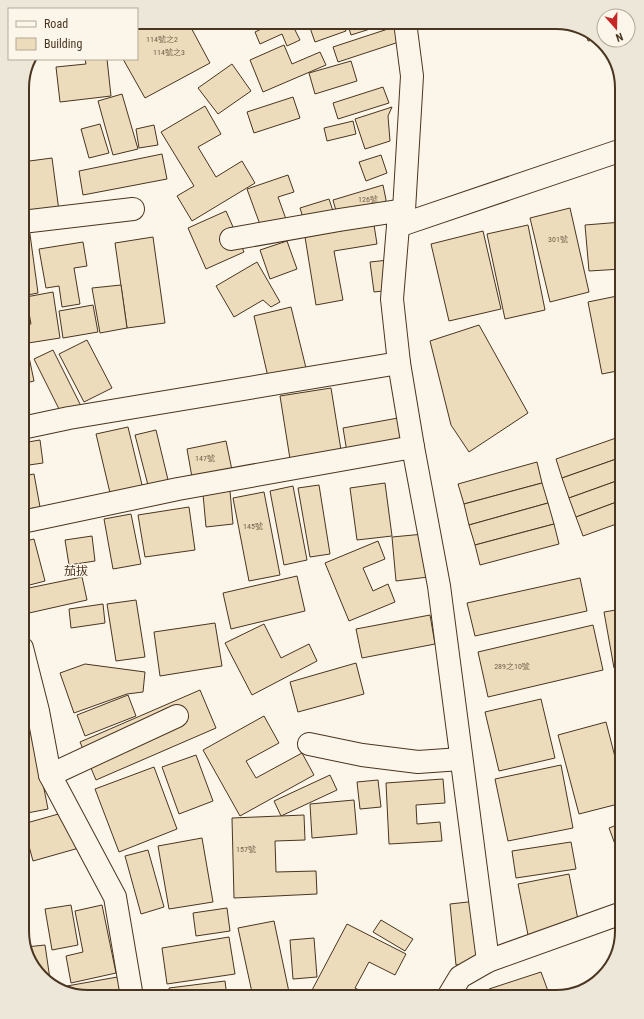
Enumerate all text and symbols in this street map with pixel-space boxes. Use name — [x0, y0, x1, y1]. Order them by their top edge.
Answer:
legend — [8, 8, 138, 60]
north arrow — [596, 8, 636, 48]
text: Road — [44, 17, 68, 31]
text: N — [614, 30, 625, 44]
house number: 114號之2 — [146, 35, 178, 44]
text: Building — [44, 37, 82, 51]
house number: 114號之3 — [153, 48, 185, 57]
house number: 126號 — [358, 195, 378, 204]
house number: 301號 — [548, 235, 568, 244]
house number: 147號 — [195, 454, 215, 463]
house number: 145號 — [243, 522, 263, 531]
district label: 茄拔 — [64, 564, 88, 578]
house number: 289之10號 — [494, 662, 530, 671]
house number: 157號 — [236, 845, 256, 854]

